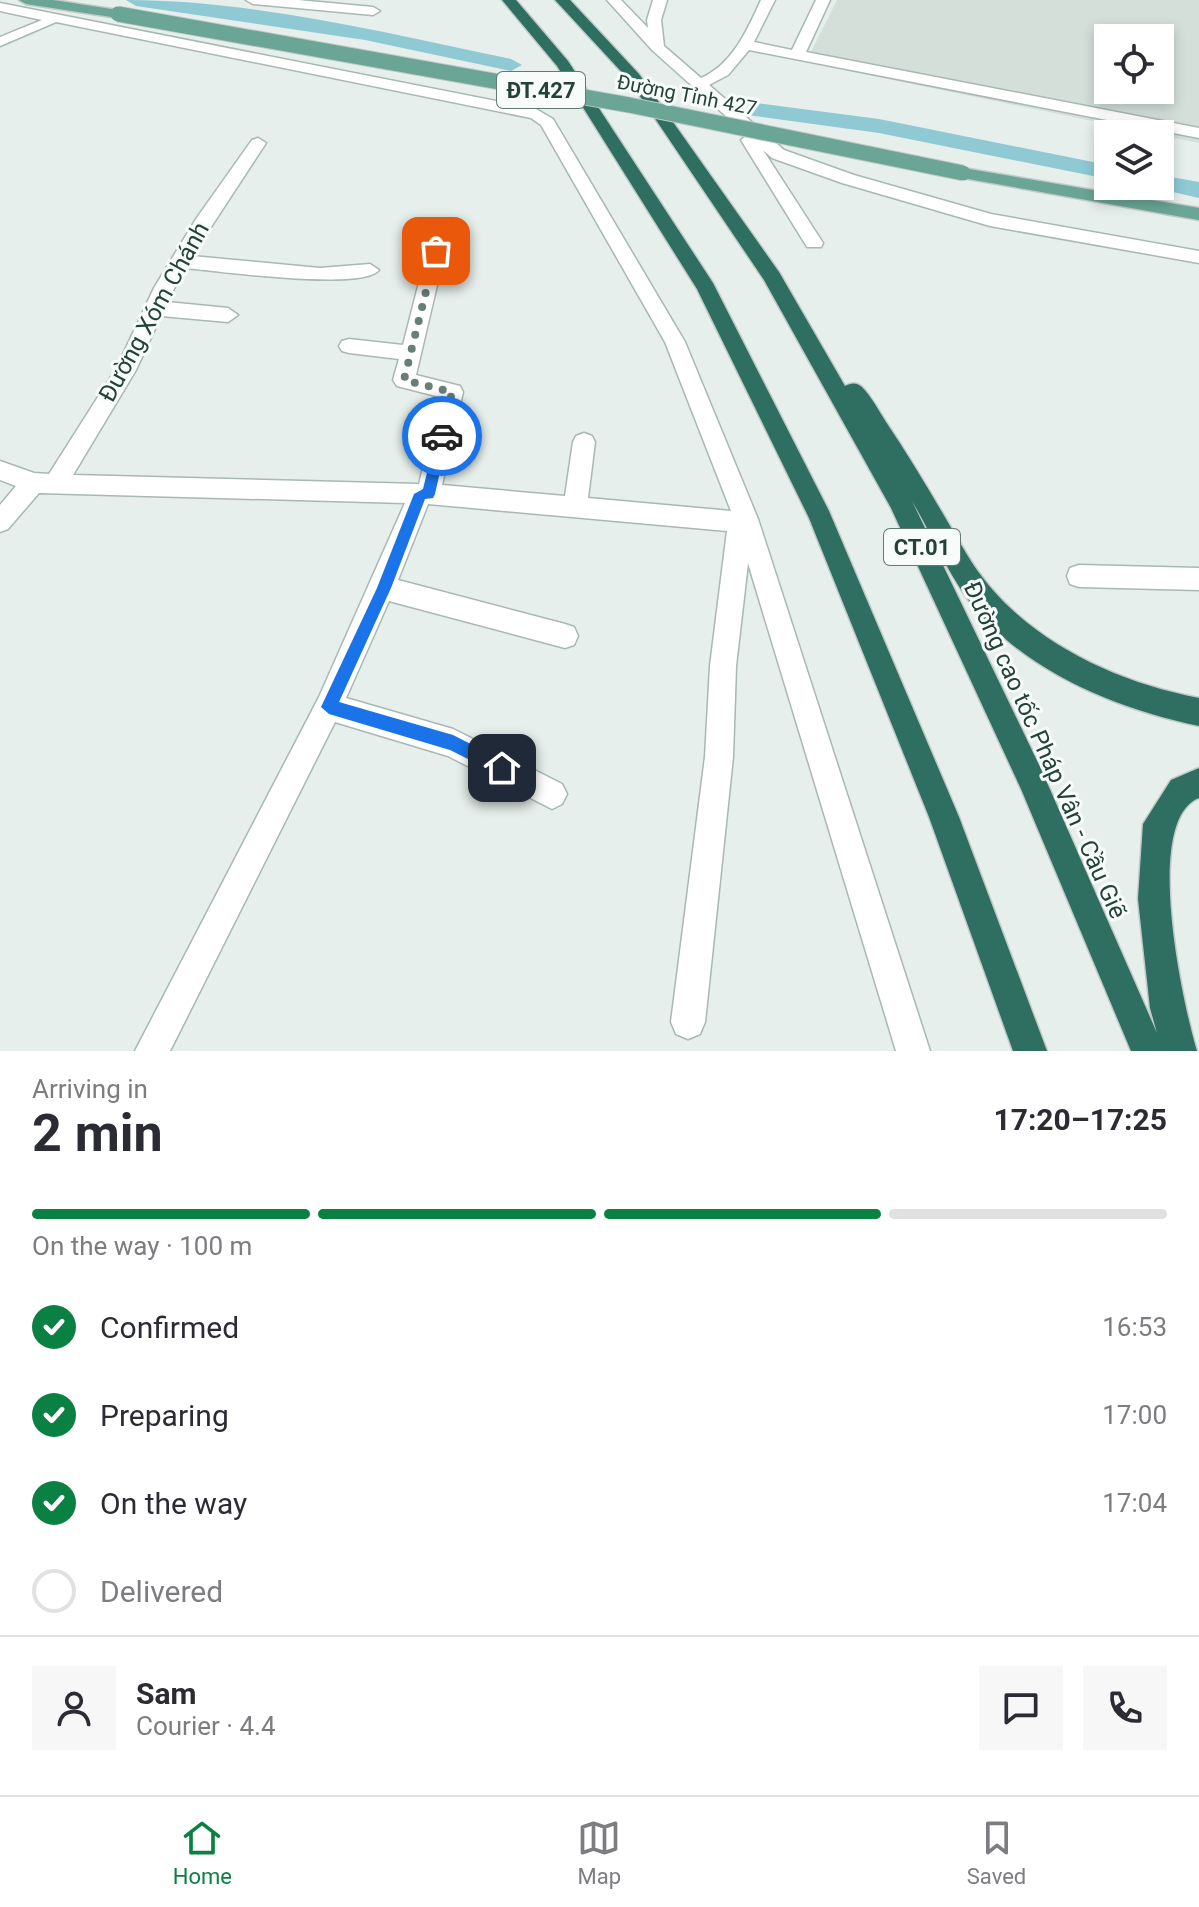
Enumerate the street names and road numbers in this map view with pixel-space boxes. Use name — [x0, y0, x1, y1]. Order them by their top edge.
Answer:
street label: Đường Tỉnh 427 — [615, 70, 759, 120]
road number: ĐT.427 — [497, 72, 585, 108]
street label: Đường Xóm Chánh — [93, 217, 215, 407]
road number: CT.01 — [884, 529, 960, 565]
street label: Đường cao tốc Pháp Vân - Cầu Giẽ — [958, 577, 1132, 923]

